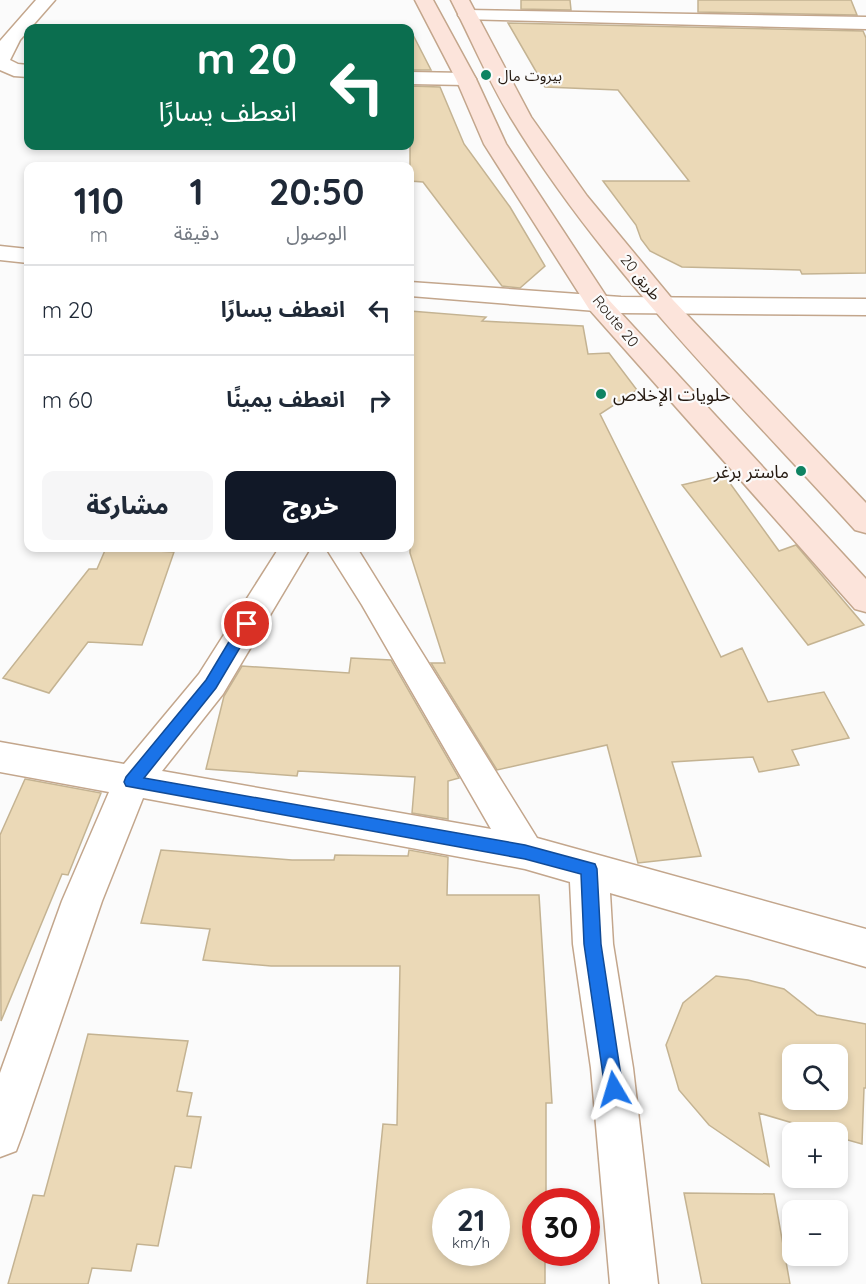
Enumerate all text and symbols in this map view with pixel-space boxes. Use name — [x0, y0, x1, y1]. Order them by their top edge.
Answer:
text: 20 m — [197, 32, 297, 85]
icon: left — [318, 48, 396, 126]
place label: بیروت مال — [498, 66, 562, 85]
marker: بیروت مال — [479, 68, 493, 82]
text: انعطف يسارًا — [159, 94, 297, 128]
text: 1 — [189, 169, 203, 214]
text: 20:50 — [269, 169, 364, 214]
text: 110 — [74, 178, 124, 223]
text: دقيقة — [174, 220, 219, 245]
text: الوصول — [286, 220, 347, 245]
text: m — [90, 222, 108, 247]
street label: طريق 20 — [616, 250, 665, 304]
street label: Route 20 — [589, 291, 643, 351]
icon: left — [363, 294, 396, 327]
text: انعطف يسارًا — [221, 295, 345, 323]
text: 20 m — [42, 296, 93, 324]
place label: حلويات الإخلاص — [613, 383, 731, 407]
icon: right — [363, 384, 396, 417]
text: انعطف يمينًا — [226, 385, 345, 413]
text: 60 m — [42, 386, 93, 414]
marker: حلويات الإخلاص — [594, 387, 608, 401]
place label: ماستر برغر — [713, 460, 789, 483]
marker: ماستر برغر — [794, 464, 808, 478]
button: مشاركة — [42, 471, 213, 540]
button: خروج — [225, 471, 396, 540]
pin — [221, 598, 272, 649]
icon: arrive — [230, 607, 263, 640]
map controls — [782, 1044, 848, 1266]
button: search — [782, 1044, 848, 1110]
position arrow — [582, 1057, 646, 1121]
button: + — [782, 1122, 848, 1188]
speed limit sign: 30 — [522, 1188, 600, 1266]
button: − — [782, 1200, 848, 1266]
text: 21 — [457, 1201, 485, 1239]
text: km/h — [452, 1233, 490, 1252]

